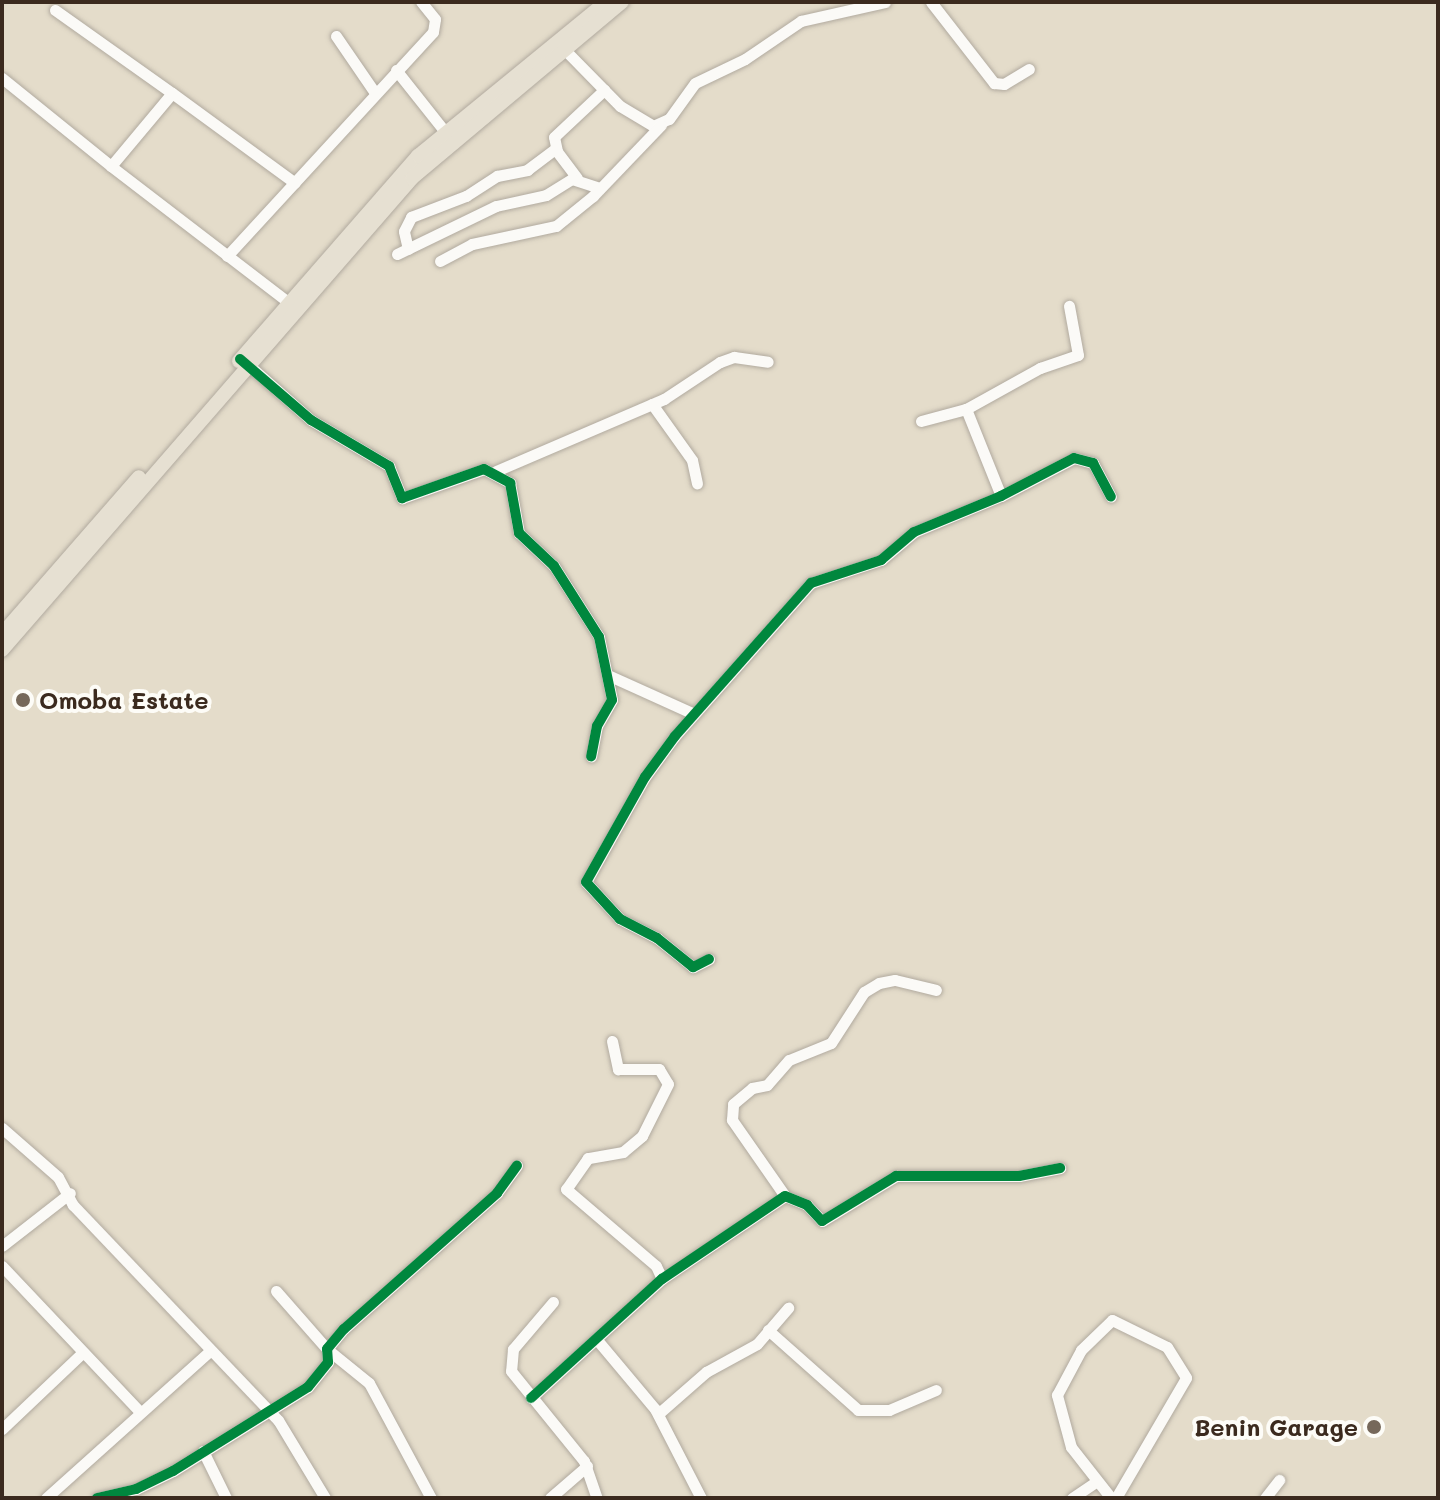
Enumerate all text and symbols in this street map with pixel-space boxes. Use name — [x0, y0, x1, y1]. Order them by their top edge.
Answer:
place label: Omoba Estate — [39, 686, 209, 714]
marker: Omoba Estate — [14, 691, 32, 709]
place label: Benin Garage — [1194, 1413, 1358, 1441]
marker: Benin Garage — [1365, 1418, 1383, 1436]

